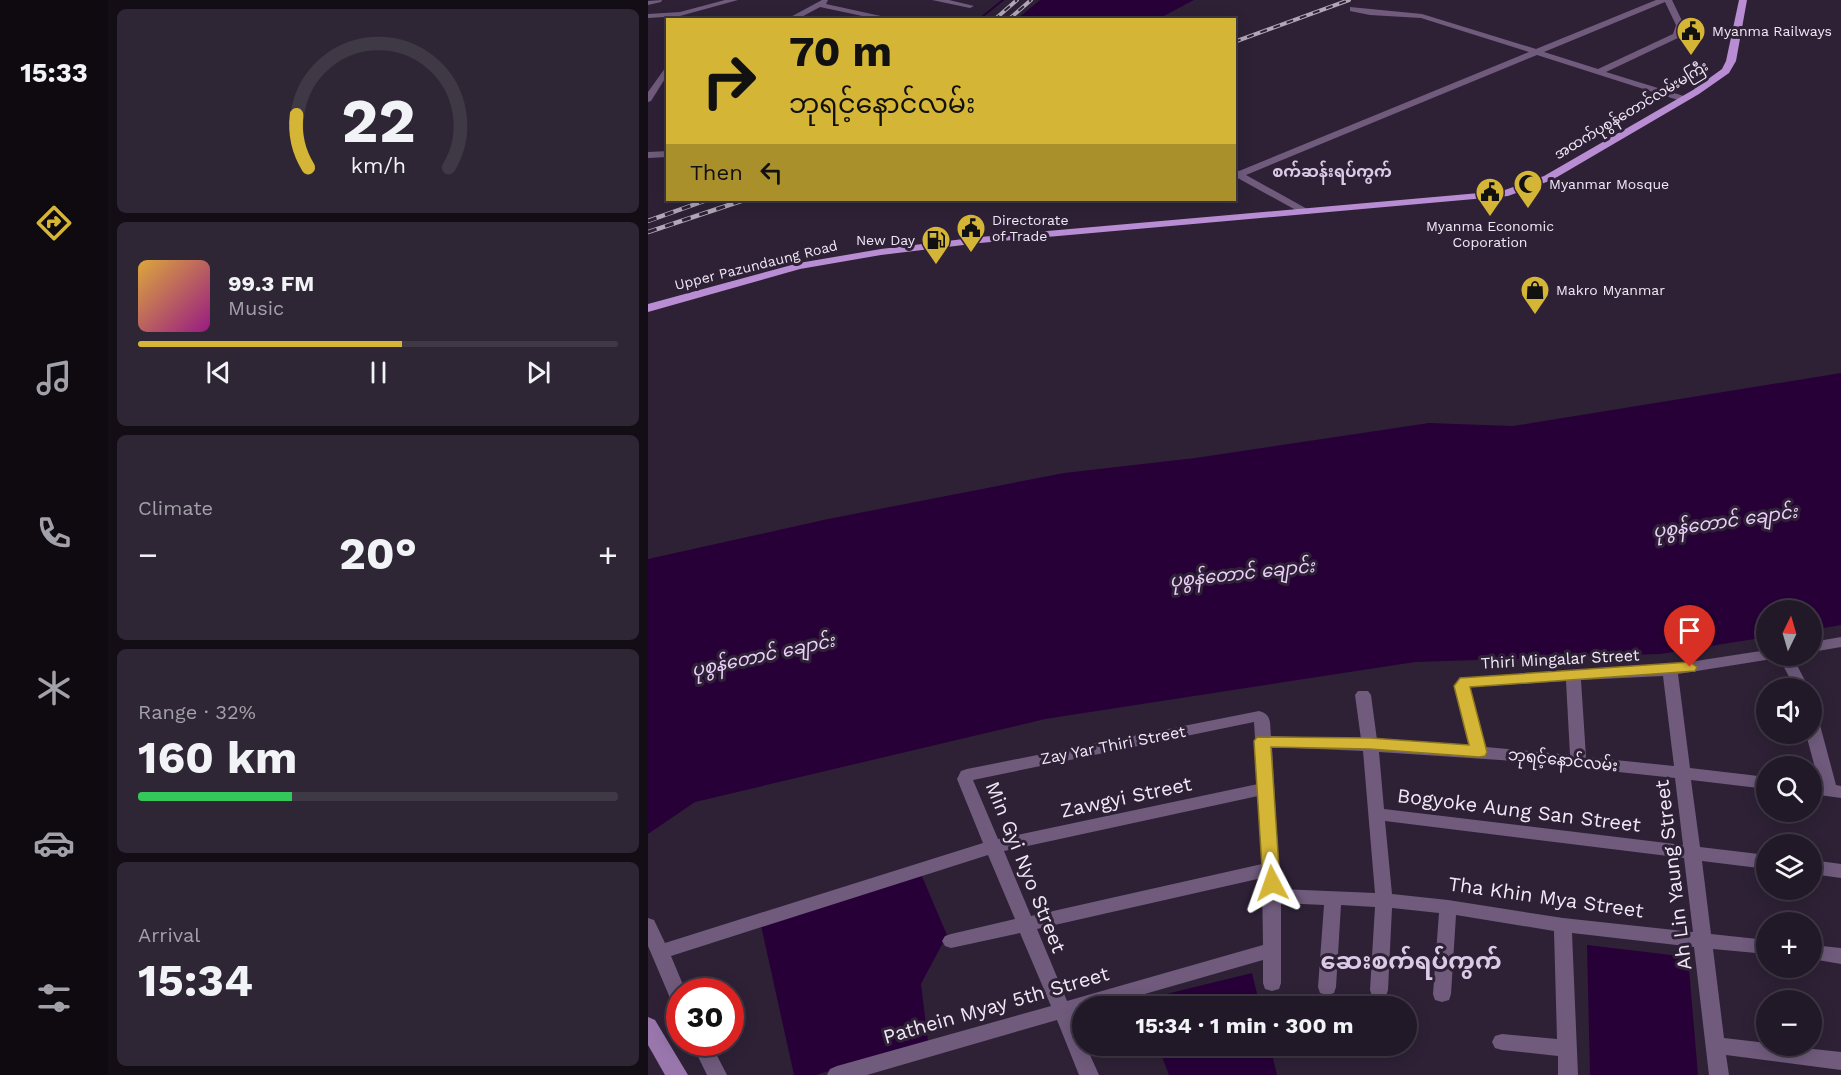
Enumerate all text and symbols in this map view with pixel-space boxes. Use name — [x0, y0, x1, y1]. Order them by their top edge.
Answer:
public building icon: Myanma Railways — [1675, 15, 1707, 57]
place label: Myanma Railways — [1712, 23, 1832, 39]
text: 70 m — [789, 27, 892, 76]
icon: right — [690, 42, 768, 120]
street label: အထက်ပုစွန်တောင်လမ်းမကြီး — [1550, 56, 1713, 166]
text: 15:33 — [20, 57, 88, 89]
text: 22 — [341, 84, 415, 157]
text: ဘုရင့်နောင်လမ်း — [789, 88, 975, 120]
text: km/h — [350, 153, 406, 178]
icon: left — [755, 156, 788, 189]
text: Then — [690, 160, 743, 185]
district label: စက်ဆန်းရပ်ကွက် — [1272, 160, 1392, 185]
mosque icon: Myanmar Mosque — [1512, 168, 1544, 210]
public building icon: Myanma Economic Coporation — [1474, 176, 1506, 218]
place label: Myanmar Mosque — [1549, 176, 1669, 192]
icon: directions — [33, 202, 75, 244]
public building icon: Directorate of Trade — [955, 212, 987, 254]
place label: Directorate of Trade — [992, 212, 1069, 244]
place label: Myanma Economic Coporation — [1426, 218, 1554, 250]
fuel station icon: New Day — [920, 224, 952, 266]
place label: New Day — [856, 232, 916, 248]
street label: Upper Pazundaung Road — [673, 237, 839, 293]
text: 99.3 FM — [228, 271, 314, 296]
shop icon: Makro Myanmar — [1519, 274, 1551, 316]
place label: Makro Myanmar — [1556, 282, 1665, 298]
text: Music — [228, 296, 284, 320]
icon: previous — [202, 356, 235, 389]
icon: pause — [362, 356, 395, 389]
icon: next — [522, 356, 555, 389]
icon: music — [33, 357, 75, 399]
text: Climate — [138, 496, 213, 520]
water label: ပုစွန်တောင် ချောင်း — [1651, 498, 1801, 547]
icon: phone — [33, 512, 75, 554]
text: 20° — [339, 527, 417, 580]
text: − — [138, 535, 158, 574]
text: + — [598, 535, 618, 574]
water label: ပုစွန်တောင် ချောင်း — [1168, 553, 1318, 596]
north arrow — [1756, 600, 1822, 666]
map controls — [1756, 600, 1822, 1056]
pin — [1664, 605, 1715, 667]
icon: arrive — [1673, 614, 1706, 647]
water label: ပုစွန်တောင် ချောင်း — [689, 627, 839, 685]
street label: Thiri Mingalar Street — [1480, 645, 1640, 673]
icon: climate — [33, 667, 75, 709]
button: sound — [1756, 678, 1822, 744]
text: Range · 32% — [138, 700, 256, 724]
street label: Zay Yar Thiri Street — [1039, 722, 1187, 768]
text: 160 km — [138, 731, 297, 784]
street label: ဘုရင့်နောင်လမ်း — [1507, 743, 1619, 780]
button: search — [1756, 756, 1822, 822]
street label: Zawgyi Street — [1058, 771, 1194, 823]
street label: Min Gyi Nyo Street — [981, 778, 1072, 957]
street label: Ah Lin Yaung Street — [1649, 778, 1697, 971]
street label: Bogyoke Aung San Street — [1396, 783, 1643, 837]
icon: car — [33, 822, 75, 864]
button: layers — [1756, 834, 1822, 900]
position arrow — [1240, 851, 1304, 915]
street label: Tha Khin Mya Street — [1447, 871, 1646, 923]
button: + — [1756, 912, 1822, 978]
text: Arrival — [138, 923, 200, 947]
district label: ဆေးစက်ရပ်ကွက် — [1320, 945, 1502, 980]
text: 15:34 — [138, 954, 253, 1007]
street label: Pathein Myay 5th Street — [880, 961, 1112, 1049]
icon: filters — [33, 977, 75, 1019]
speed limit sign: 30 — [666, 978, 744, 1056]
button: − — [1756, 990, 1822, 1056]
text: 15:34 · 1 min · 300 m — [1135, 1013, 1354, 1038]

